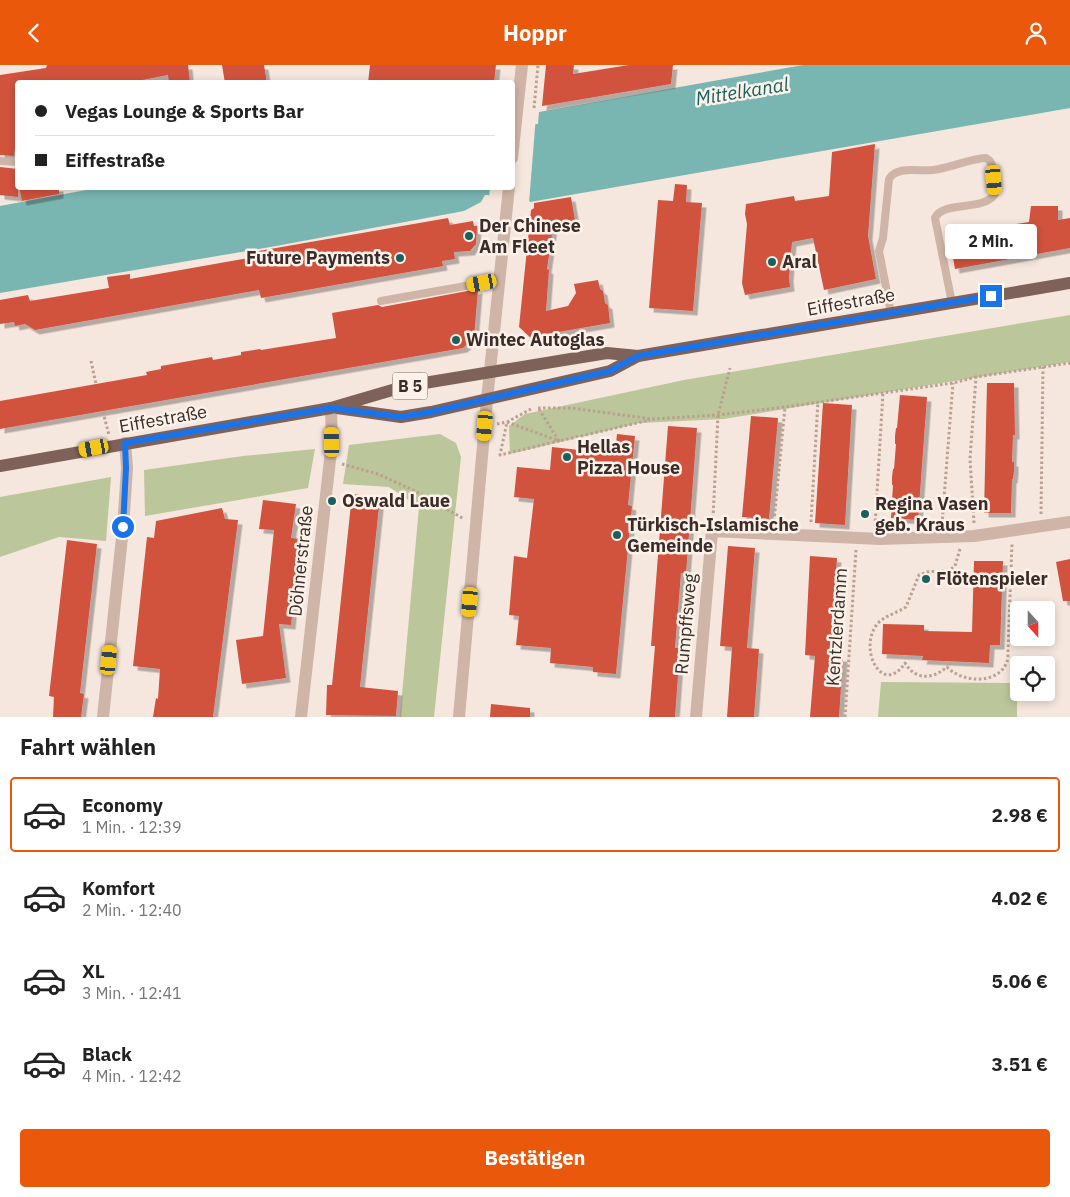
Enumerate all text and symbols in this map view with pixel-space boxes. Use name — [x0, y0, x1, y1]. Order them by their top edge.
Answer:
text: Hoppr — [503, 18, 567, 47]
icon: back — [20, 19, 48, 47]
icon: person — [1022, 19, 1050, 47]
water label: Mittelkanal — [694, 72, 790, 110]
text: Vegas Lounge & Sports Bar — [65, 99, 304, 123]
text: Eiffestraße — [65, 148, 165, 172]
car — [985, 164, 1002, 196]
place label: Der Chinese Am Fleet — [479, 214, 581, 258]
callout: 2 Min. — [945, 223, 1037, 259]
marker: Der Chinese Am Fleet — [463, 230, 475, 242]
text: 2 Min. — [968, 231, 1014, 251]
place label: Future Payments — [246, 246, 390, 269]
place label: Aral — [782, 250, 818, 273]
marker: Future Payments — [394, 252, 406, 264]
marker: Aral — [766, 256, 778, 268]
car — [465, 273, 498, 293]
street label: Eiffestraße — [805, 282, 897, 321]
route end — [980, 285, 1002, 307]
place label: Wintec Autoglas — [466, 328, 605, 351]
marker: Wintec Autoglas — [450, 334, 462, 346]
road number: B 5 — [392, 373, 428, 399]
street label: Eiffestraße — [117, 399, 209, 438]
car — [476, 410, 493, 442]
car — [324, 427, 339, 457]
place label: Hellas Pizza House — [577, 435, 680, 479]
car — [77, 438, 110, 458]
marker: Hellas Pizza House — [561, 451, 573, 463]
place label: Oswald Laue — [342, 489, 450, 512]
place label: Regina Vasen geb. Kraus — [875, 492, 988, 536]
marker: Oswald Laue — [326, 495, 338, 507]
street label: Döhnerstraße — [283, 504, 318, 618]
marker: Regina Vasen geb. Kraus — [859, 508, 871, 520]
place label: Türkisch-Islamische Gemeinde — [627, 513, 799, 557]
route start — [112, 516, 134, 538]
marker: Türkisch-Islamische Gemeinde — [611, 529, 623, 541]
street label: Kentzlerdamm — [821, 567, 852, 687]
place label: Flötenspieler — [936, 567, 1048, 590]
street label: Rumpffsweg — [670, 572, 701, 675]
marker: Flötenspieler — [920, 573, 932, 585]
car — [461, 586, 478, 618]
north arrow — [1010, 601, 1055, 646]
map controls — [1010, 601, 1055, 701]
car — [99, 644, 118, 676]
button: locate — [1010, 656, 1055, 701]
text: Fahrt wählen — [20, 732, 156, 761]
icon: car — [22, 792, 67, 837]
text: Economy — [82, 793, 163, 817]
text: 2.98 € — [992, 803, 1048, 827]
text: 1 Min. · 12:39 — [82, 817, 182, 837]
icon: car — [22, 875, 67, 920]
text: Komfort — [82, 876, 155, 900]
text: 4.02 € — [992, 886, 1048, 910]
text: 2 Min. · 12:40 — [82, 900, 182, 920]
icon: car — [22, 958, 67, 1003]
text: XL — [82, 959, 105, 983]
text: 5.06 € — [992, 969, 1048, 993]
text: 3 Min. · 12:41 — [82, 983, 182, 1003]
icon: car — [22, 1041, 67, 1086]
text: Black — [82, 1042, 132, 1066]
text: 3.51 € — [992, 1052, 1048, 1076]
text: 4 Min. · 12:42 — [82, 1066, 182, 1086]
button: Bestätigen — [20, 1129, 1050, 1187]

